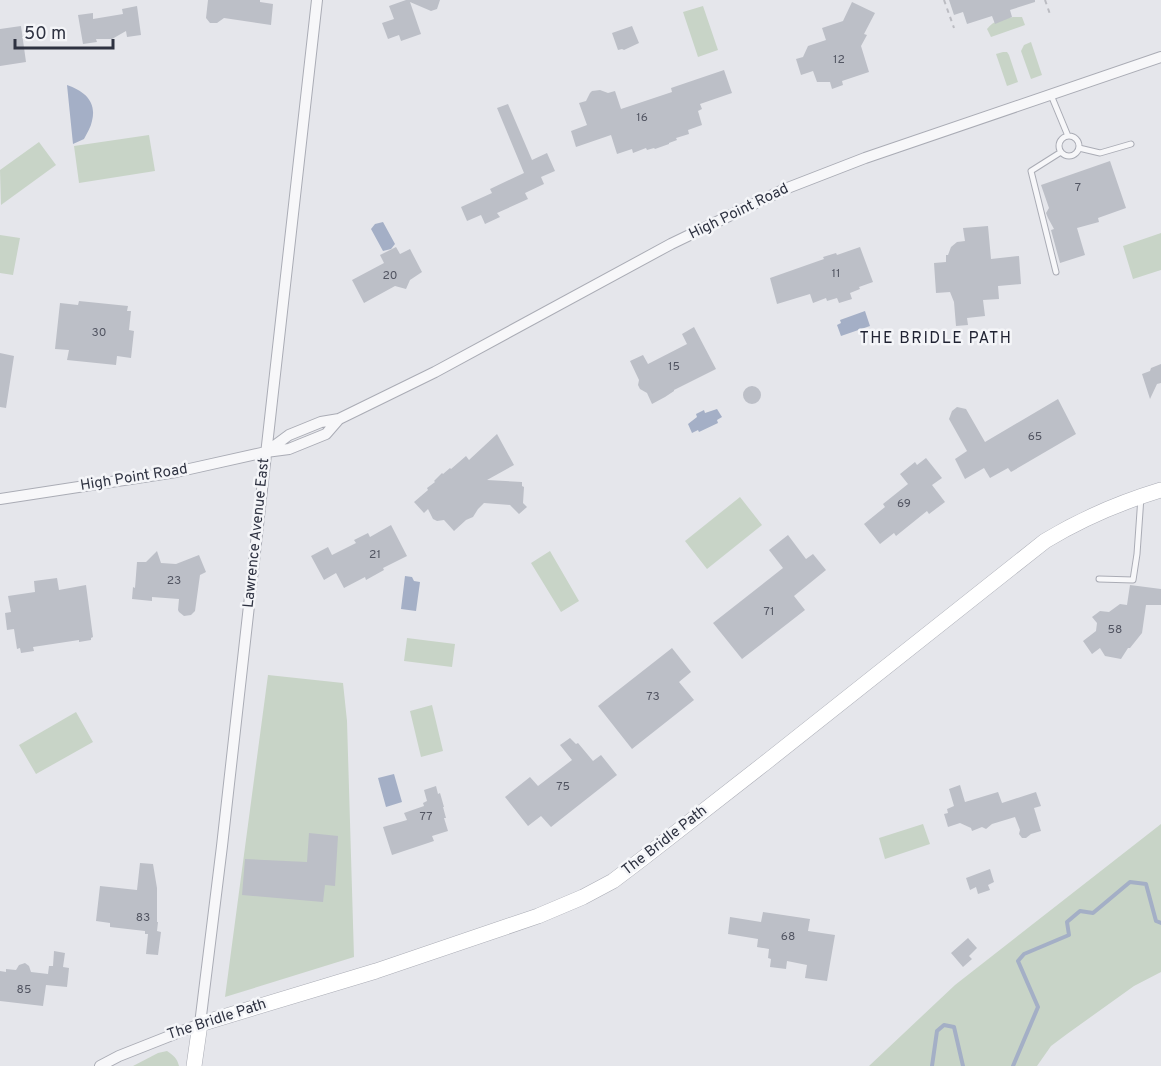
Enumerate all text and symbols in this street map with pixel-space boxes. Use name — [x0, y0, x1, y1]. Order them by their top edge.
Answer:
scale bar — [15, 12, 112, 50]
text: 50 m — [24, 23, 66, 46]
house number: 12 — [833, 52, 845, 68]
house number: 16 — [636, 110, 648, 126]
street label: High Point Road — [686, 180, 792, 244]
house number: 7 — [1075, 180, 1081, 196]
house number: 11 — [832, 266, 840, 282]
house number: 20 — [382, 268, 398, 284]
house number: 30 — [92, 325, 106, 341]
district label: THE BRIDLE PATH — [860, 329, 1012, 349]
house number: 15 — [668, 359, 680, 375]
house number: 65 — [1028, 429, 1042, 445]
street label: Lawrence Avenue East — [240, 457, 274, 609]
street label: High Point Road — [79, 460, 189, 496]
house number: 69 — [897, 496, 911, 512]
house number: 21 — [369, 547, 381, 563]
house number: 23 — [167, 573, 181, 589]
house number: 71 — [764, 604, 774, 620]
house number: 58 — [1108, 622, 1122, 638]
house number: 73 — [646, 689, 660, 705]
house number: 75 — [556, 779, 570, 795]
street label: The Bridle Path — [619, 802, 711, 880]
house number: 77 — [420, 809, 432, 825]
house number: 83 — [136, 910, 150, 926]
house number: 68 — [781, 929, 795, 945]
house number: 85 — [17, 982, 31, 998]
street label: The Bridle Path — [165, 995, 269, 1045]

